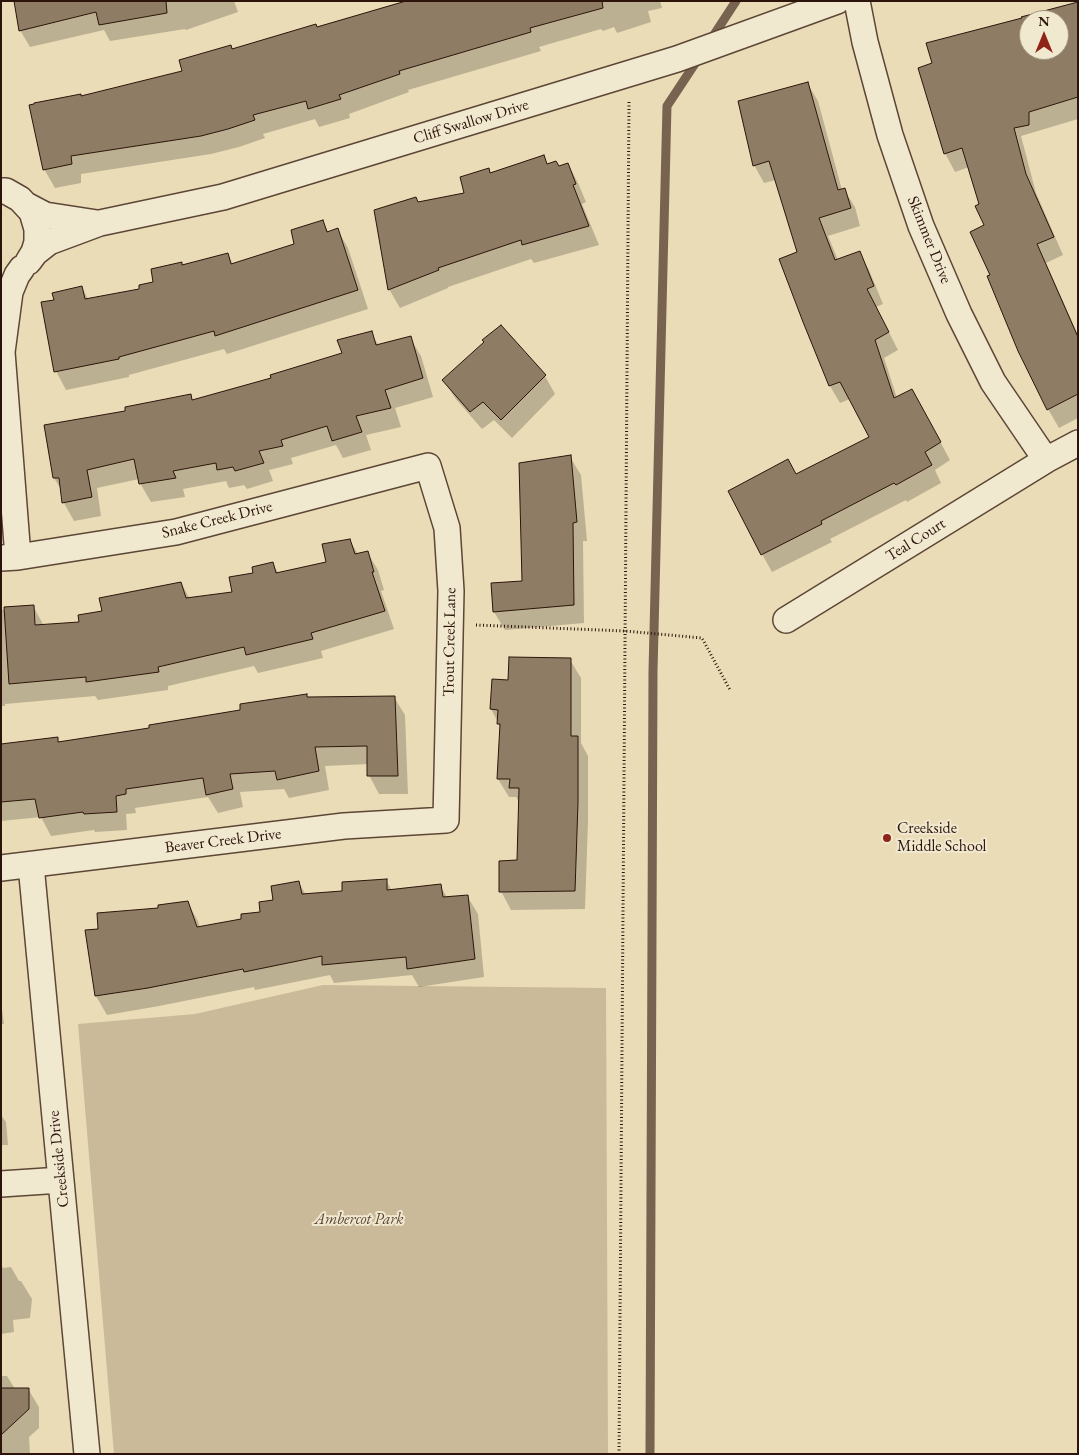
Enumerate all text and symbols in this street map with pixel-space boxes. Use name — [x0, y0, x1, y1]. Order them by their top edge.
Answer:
north arrow — [1019, 10, 1069, 60]
text: N — [1038, 12, 1050, 30]
street label: Cliff Swallow Drive — [411, 95, 531, 149]
street label: Skimmer Drive — [903, 193, 955, 287]
street label: Snake Creek Drive — [160, 497, 274, 543]
street label: Teal Court — [883, 514, 949, 566]
street label: Trout Creek Lane — [439, 587, 461, 697]
place label: Creekside Middle School — [897, 819, 986, 857]
street label: Beaver Creek Drive — [164, 824, 282, 858]
marker: Creekside Middle School — [881, 832, 893, 844]
street label: Creekside Drive — [44, 1110, 74, 1208]
park label: Ambercot Park — [314, 1210, 404, 1230]

